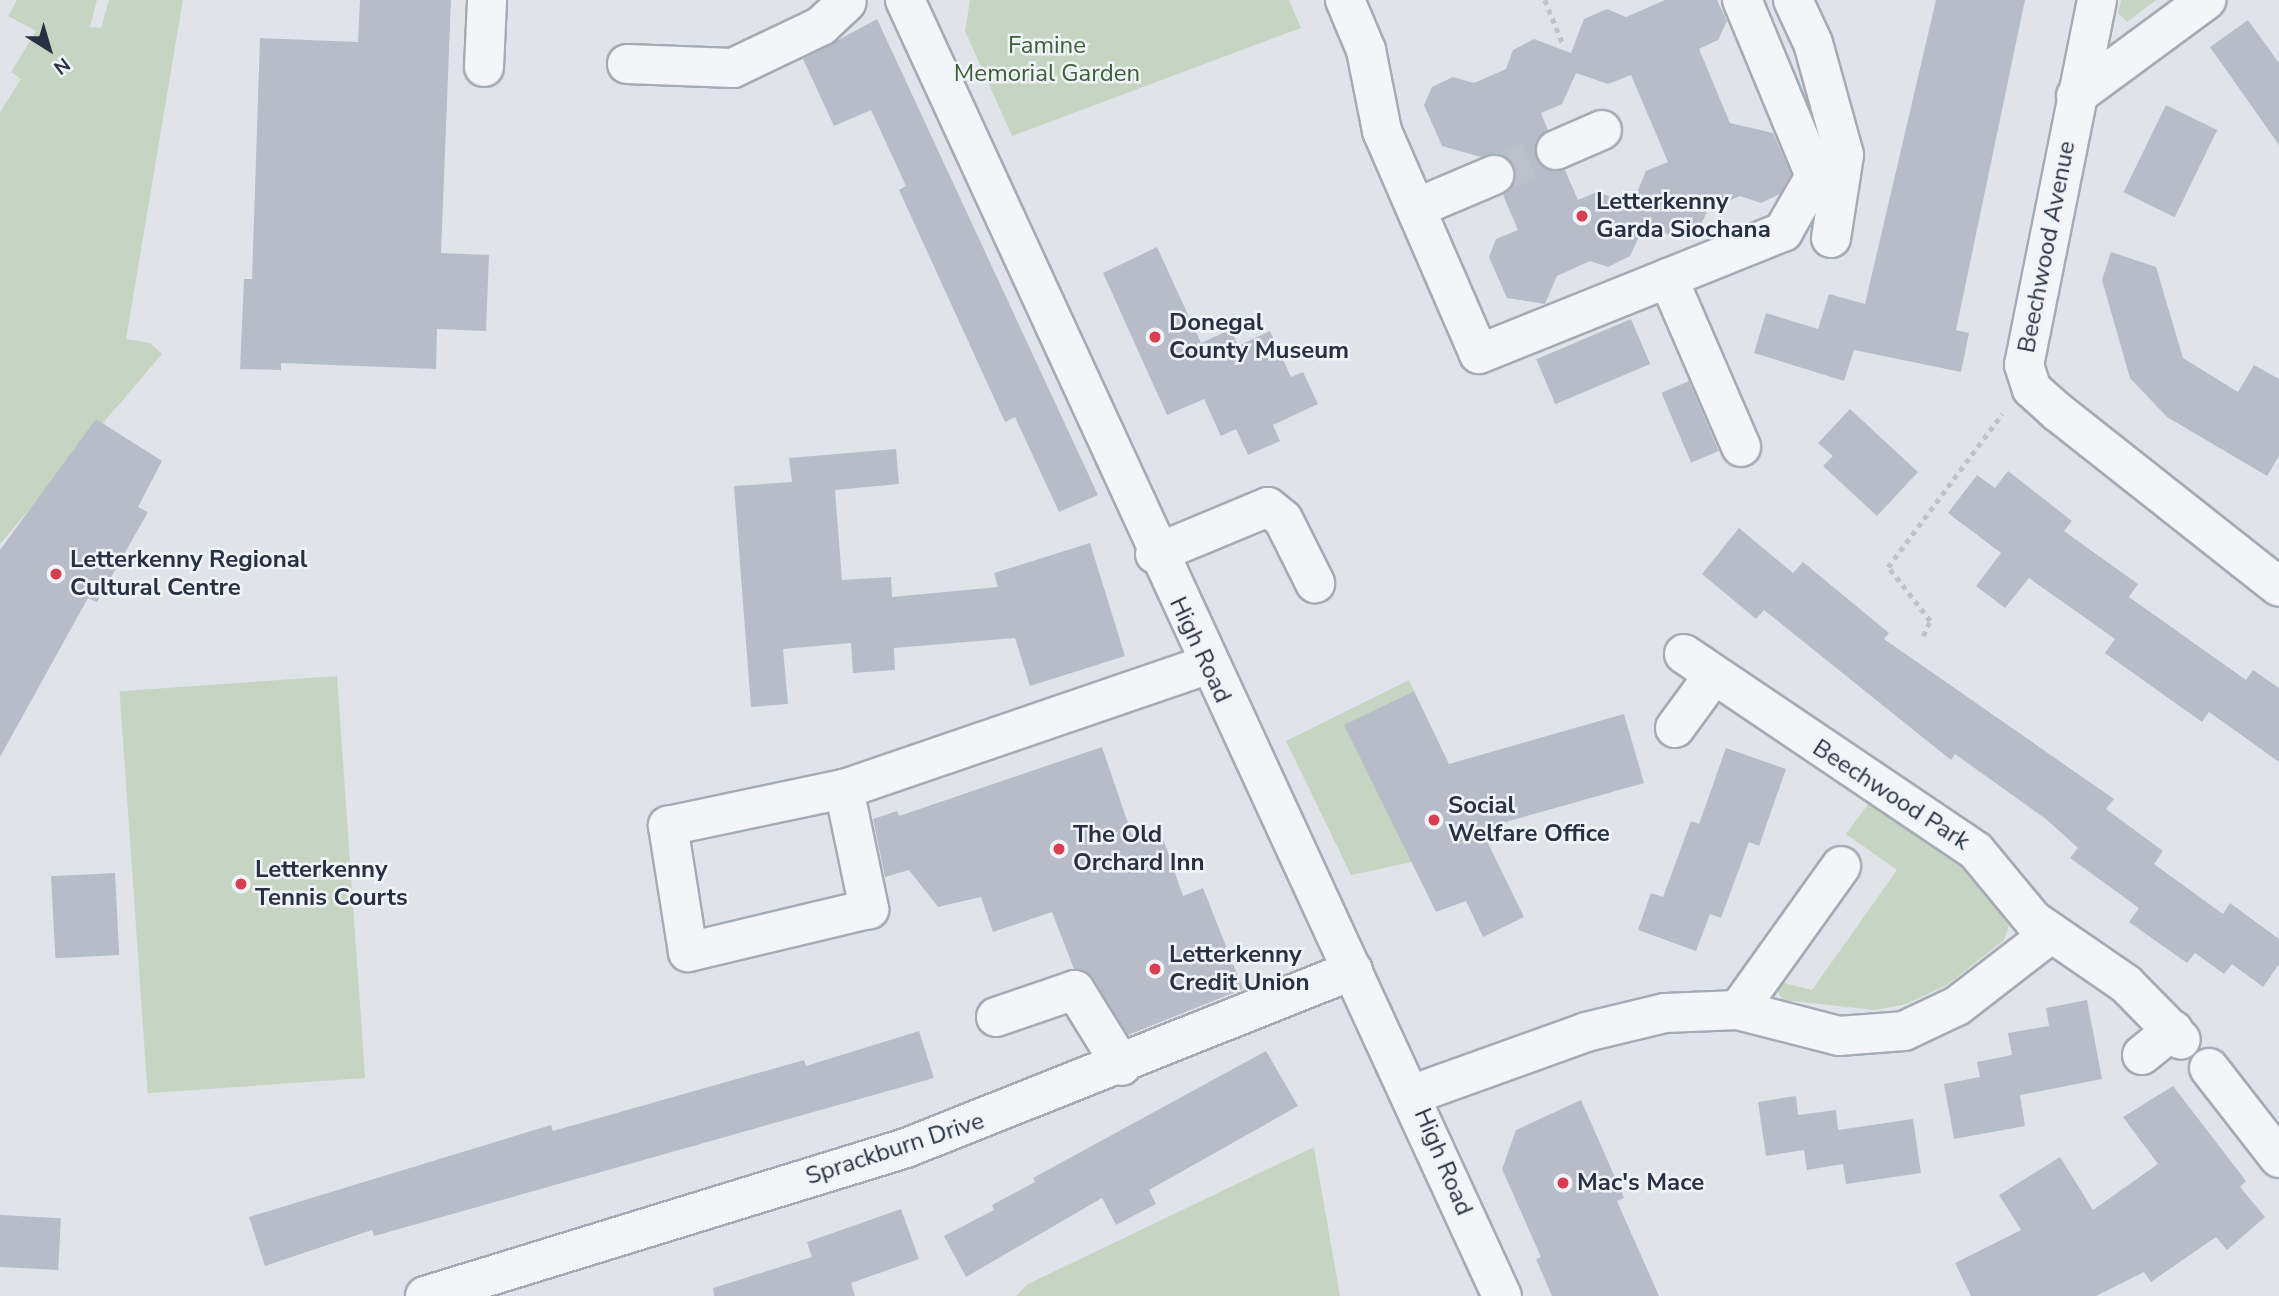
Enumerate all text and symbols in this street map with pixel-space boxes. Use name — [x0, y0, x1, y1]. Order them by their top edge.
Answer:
north arrow — [14, 14, 84, 84]
park label: Famine Memorial Garden — [954, 32, 1140, 88]
text: N — [48, 51, 75, 80]
street label: Beechwood Avenue — [2012, 139, 2082, 355]
place label: Letterkenny Garda Siochana — [1596, 188, 1771, 244]
marker: Letterkenny Garda Siochana — [1574, 208, 1590, 224]
place label: Donegal County Museum — [1169, 309, 1349, 365]
marker: Donegal County Museum — [1147, 329, 1163, 345]
place label: Letterkenny Regional Cultural Centre — [70, 546, 308, 602]
marker: Letterkenny Regional Cultural Centre — [48, 566, 64, 582]
street label: High Road — [1163, 592, 1237, 708]
street label: Beechwood Park — [1807, 734, 1975, 856]
place label: Social Welfare Office — [1448, 792, 1610, 848]
marker: Social Welfare Office — [1426, 812, 1442, 828]
place label: The Old Orchard Inn — [1073, 821, 1204, 877]
marker: The Old Orchard Inn — [1051, 841, 1067, 857]
place label: Letterkenny Tennis Courts — [255, 856, 408, 912]
marker: Letterkenny Tennis Courts — [233, 876, 249, 892]
place label: Letterkenny Credit Union — [1169, 941, 1309, 997]
marker: Letterkenny Credit Union — [1147, 961, 1163, 977]
street label: High Road — [1408, 1104, 1478, 1220]
street label: Sprackburn Drive — [802, 1107, 988, 1191]
place label: Mac's Mace — [1577, 1169, 1704, 1197]
marker: Mac's Mace — [1555, 1175, 1571, 1191]

